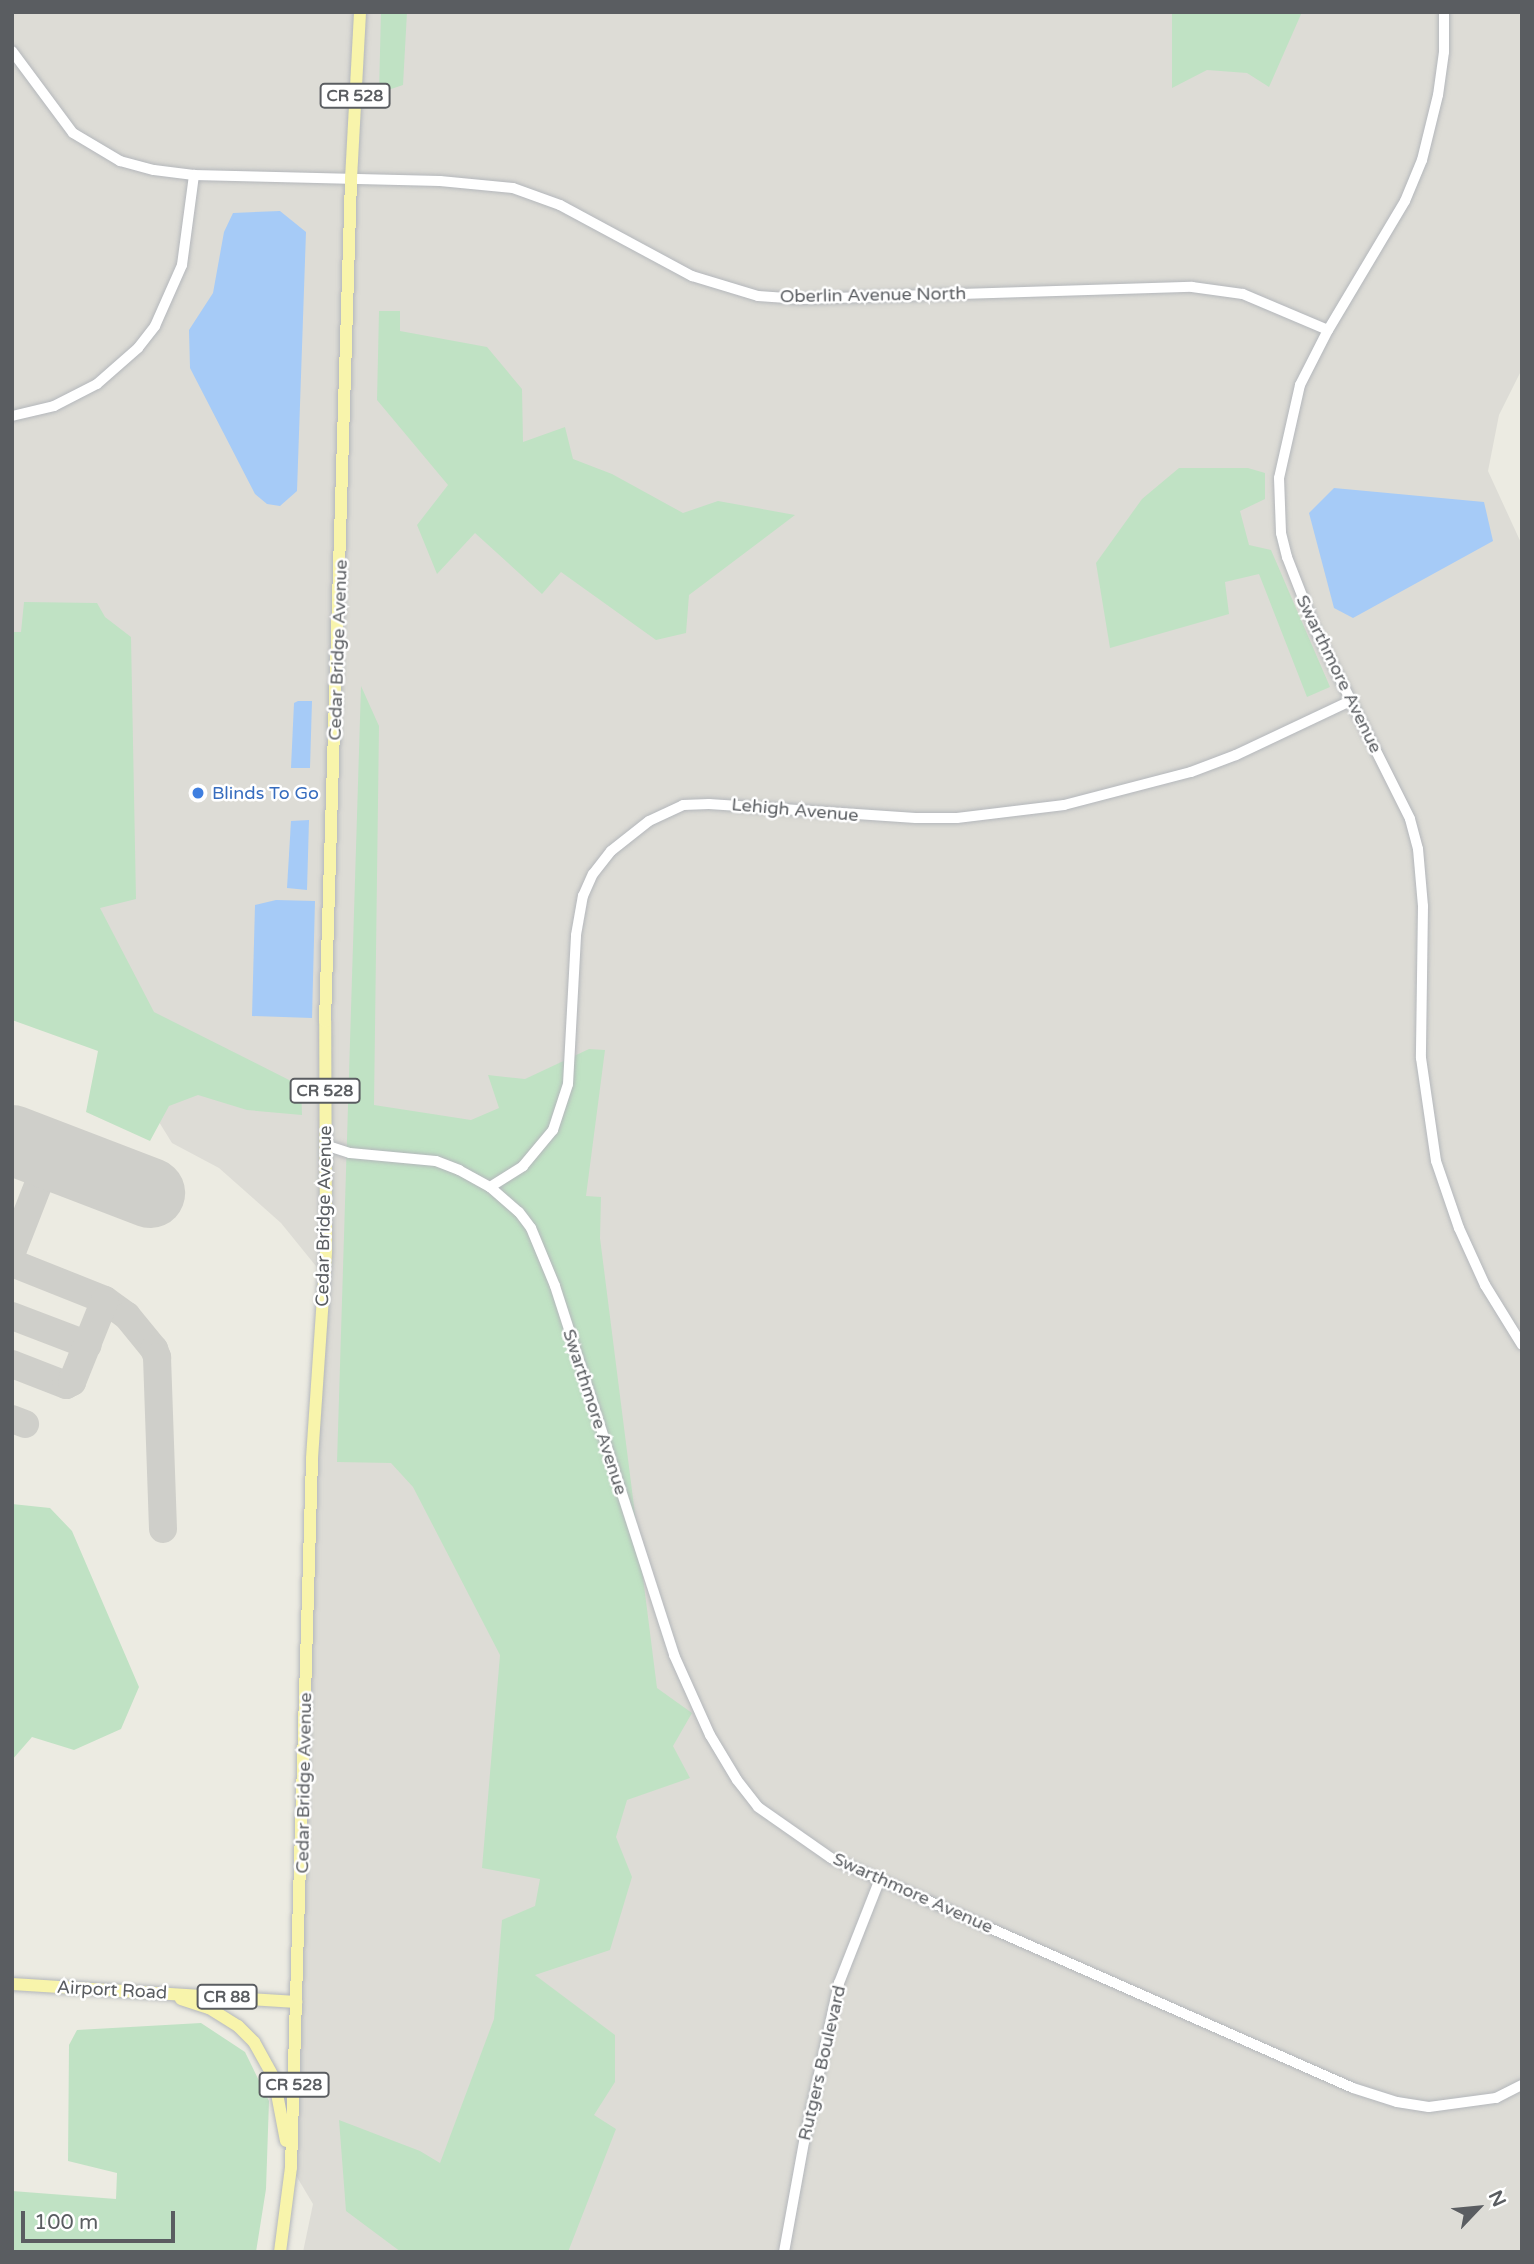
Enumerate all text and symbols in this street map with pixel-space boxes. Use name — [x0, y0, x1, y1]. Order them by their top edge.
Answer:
road number: CR 528 — [318, 83, 392, 108]
street label: Oberlin Avenue North — [780, 283, 966, 307]
street label: Cedar Bridge Avenue — [324, 559, 352, 741]
street label: Swarthmore Avenue — [1291, 592, 1387, 756]
place label: Blinds To Go — [212, 782, 319, 804]
marker: Blinds To Go — [190, 785, 206, 801]
street label: Lehigh Avenue — [731, 794, 859, 826]
road number: CR 528 — [288, 1078, 362, 1104]
street label: Cedar Bridge Avenue — [312, 1125, 336, 1307]
street label: Swarthmore Avenue — [558, 1326, 632, 1498]
street label: Cedar Bridge Avenue — [292, 1692, 316, 1874]
street label: Swarthmore Avenue — [830, 1848, 996, 1938]
street label: Airport Road — [56, 1976, 168, 2004]
street label: Rutgers Boulevard — [794, 1983, 850, 2143]
road number: CR 88 — [196, 1984, 258, 2010]
road number: CR 528 — [257, 2072, 331, 2098]
north arrow — [1443, 2173, 1513, 2243]
text: N — [1484, 2187, 1510, 2210]
scale bar — [24, 2198, 178, 2242]
text: 100 m — [34, 2210, 98, 2235]

